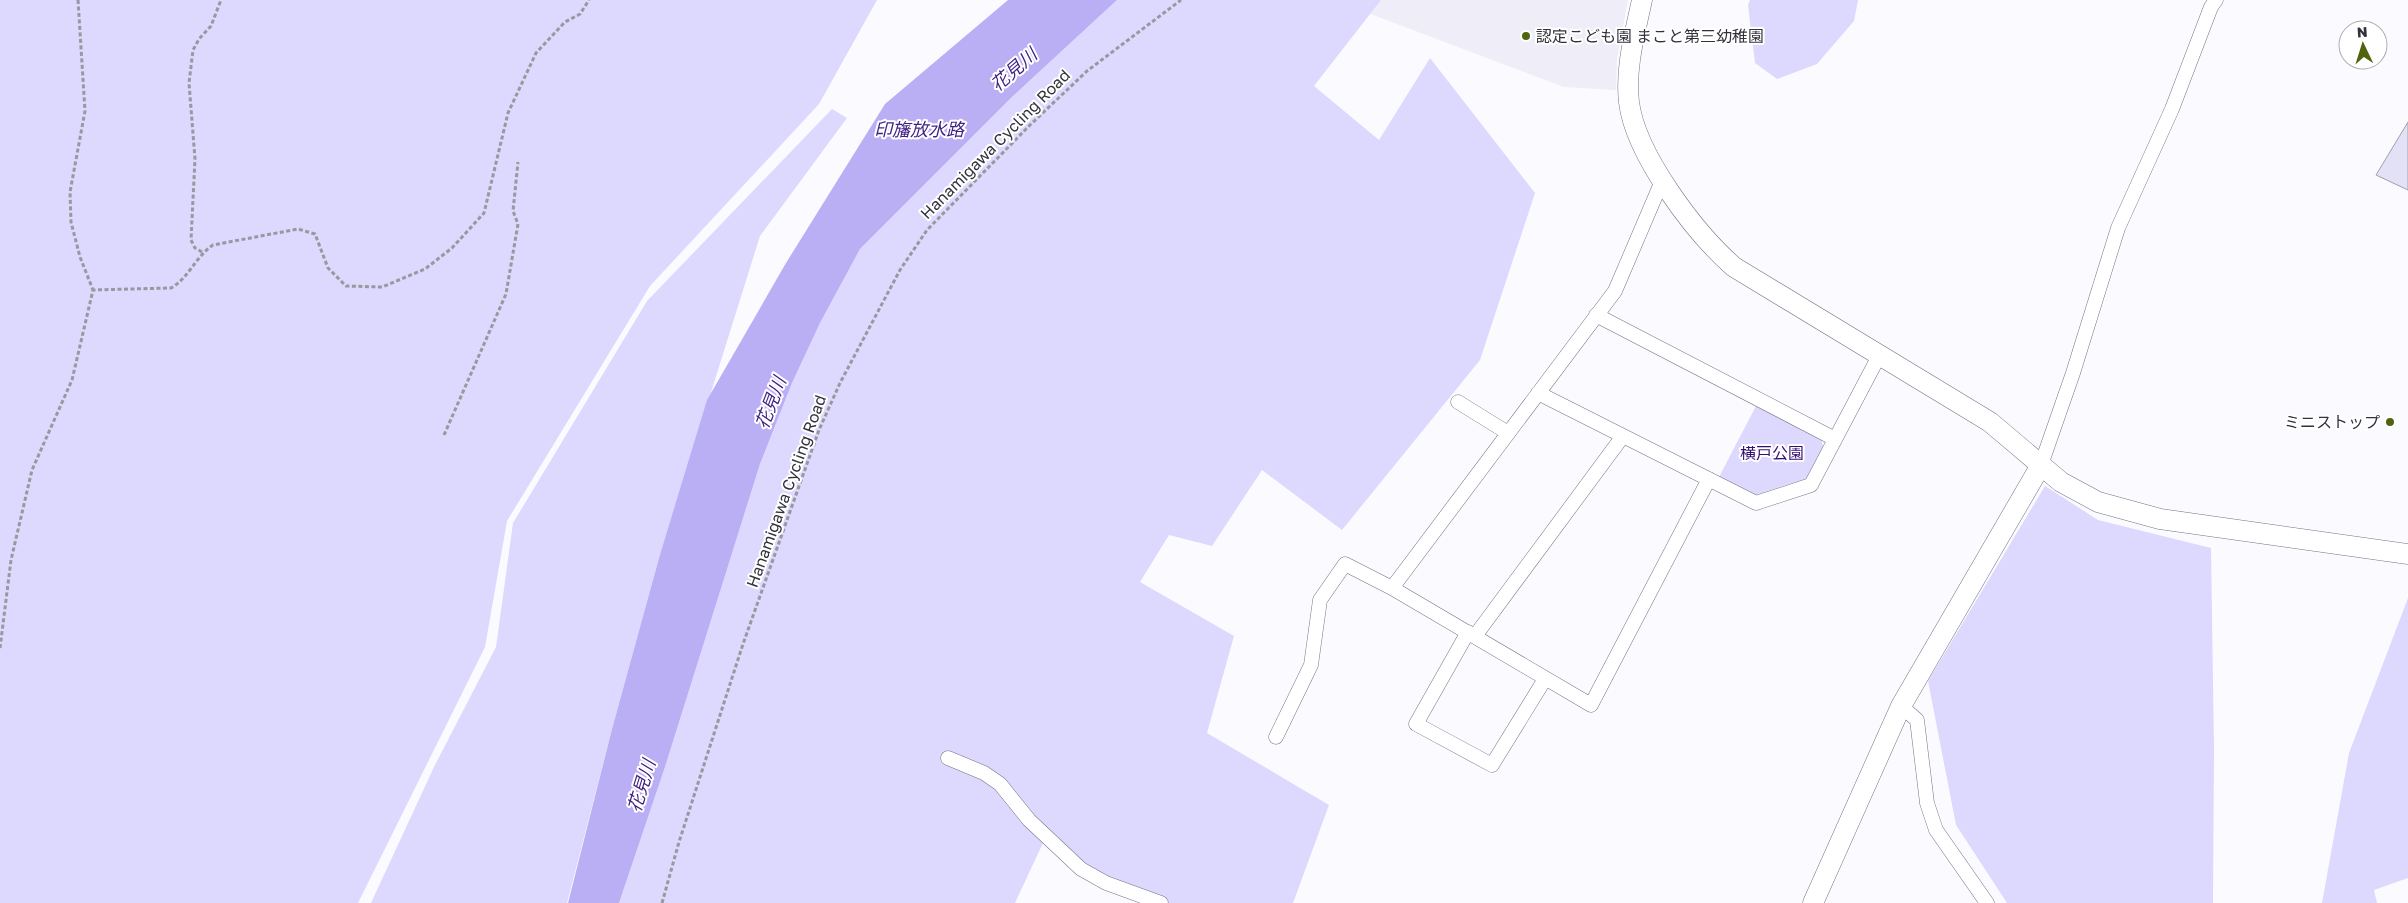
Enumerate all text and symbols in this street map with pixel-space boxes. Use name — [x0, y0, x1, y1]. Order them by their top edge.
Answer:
north arrow — [2338, 20, 2388, 70]
text: N — [2356, 23, 2368, 40]
place label: 認定こども園 まこと第三幼稚園 — [1536, 26, 1764, 46]
marker: 認定こども園 まこと第三幼稚園 — [1520, 30, 1532, 42]
water label: 花見川 — [986, 42, 1042, 95]
street label: Hanamigawa Cycling Road — [916, 65, 1074, 223]
water label: 印旛放水路 — [874, 118, 966, 140]
water label: 花見川 — [750, 372, 791, 432]
street label: Hanamigawa Cycling Road — [742, 392, 830, 590]
place label: ミニストップ — [2284, 412, 2380, 432]
marker: ミニストップ — [2384, 416, 2396, 428]
park label: 横戸公園 — [1740, 443, 1804, 463]
water label: 花見川 — [623, 755, 660, 815]

